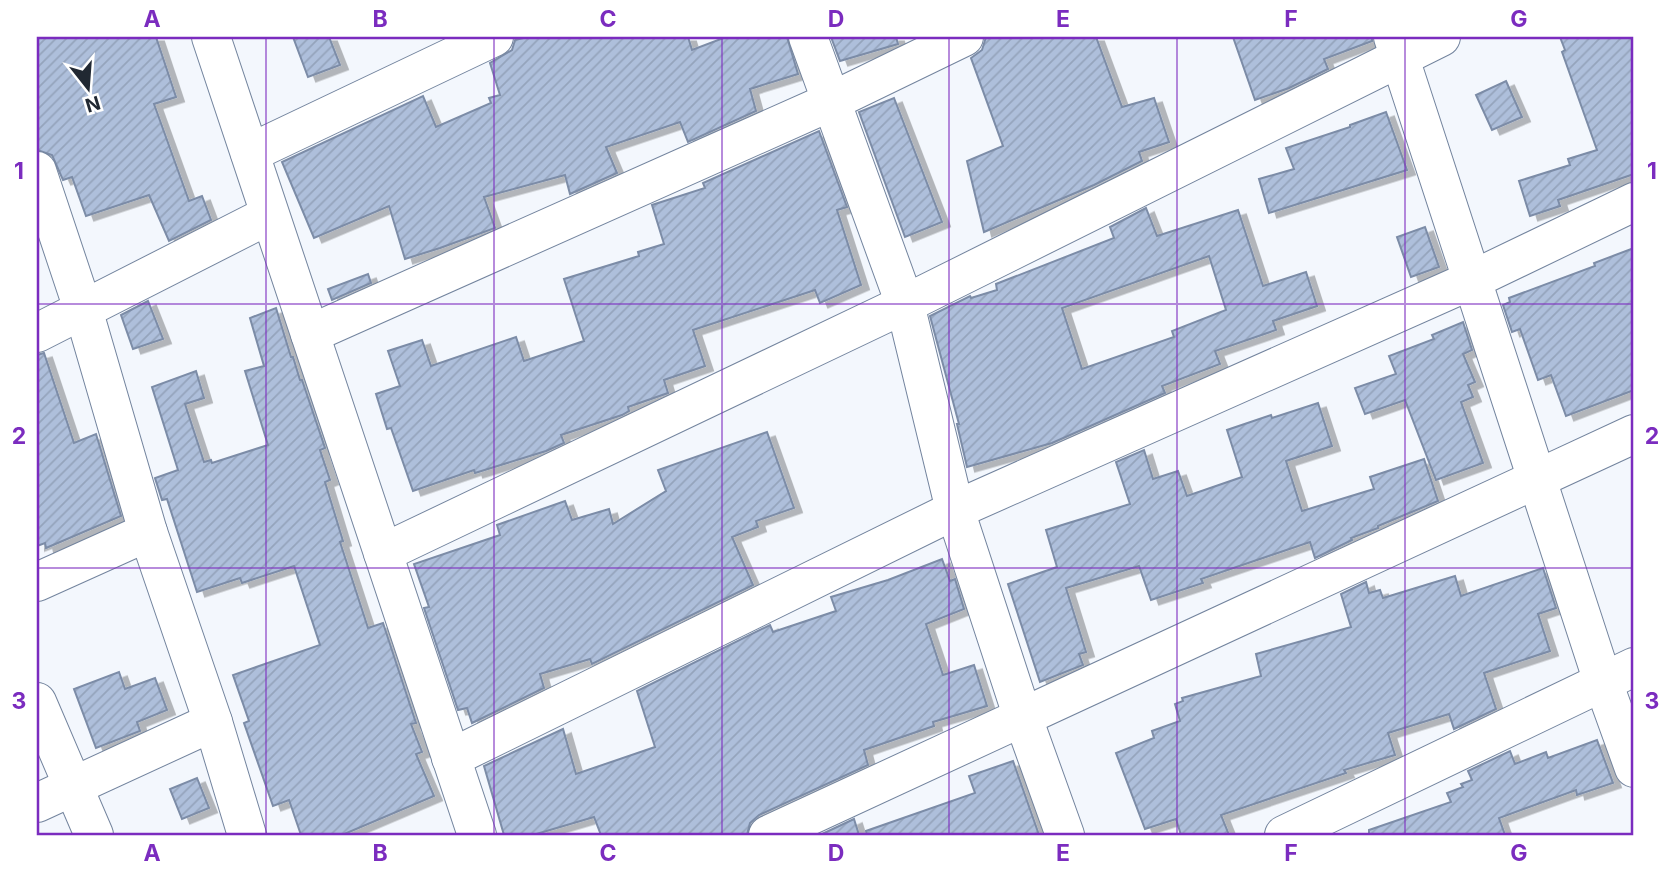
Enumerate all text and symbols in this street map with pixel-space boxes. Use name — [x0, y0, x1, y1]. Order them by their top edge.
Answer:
text: A — [143, 5, 161, 33]
text: B — [372, 5, 388, 33]
text: C — [599, 5, 617, 33]
text: D — [828, 5, 844, 33]
text: E — [1056, 5, 1070, 33]
text: F — [1284, 5, 1298, 33]
text: G — [1510, 5, 1528, 33]
north arrow — [52, 52, 122, 122]
text: N — [83, 91, 103, 117]
text: 1 — [14, 157, 24, 185]
text: 1 — [1647, 157, 1657, 185]
text: 2 — [12, 422, 26, 450]
text: 2 — [1645, 422, 1659, 450]
text: 3 — [12, 687, 26, 715]
text: 3 — [1645, 687, 1659, 715]
text: A — [143, 839, 161, 867]
text: B — [372, 839, 388, 867]
text: C — [599, 839, 617, 867]
text: D — [828, 839, 844, 867]
text: E — [1056, 839, 1070, 867]
text: F — [1284, 839, 1298, 867]
text: G — [1510, 839, 1528, 867]

